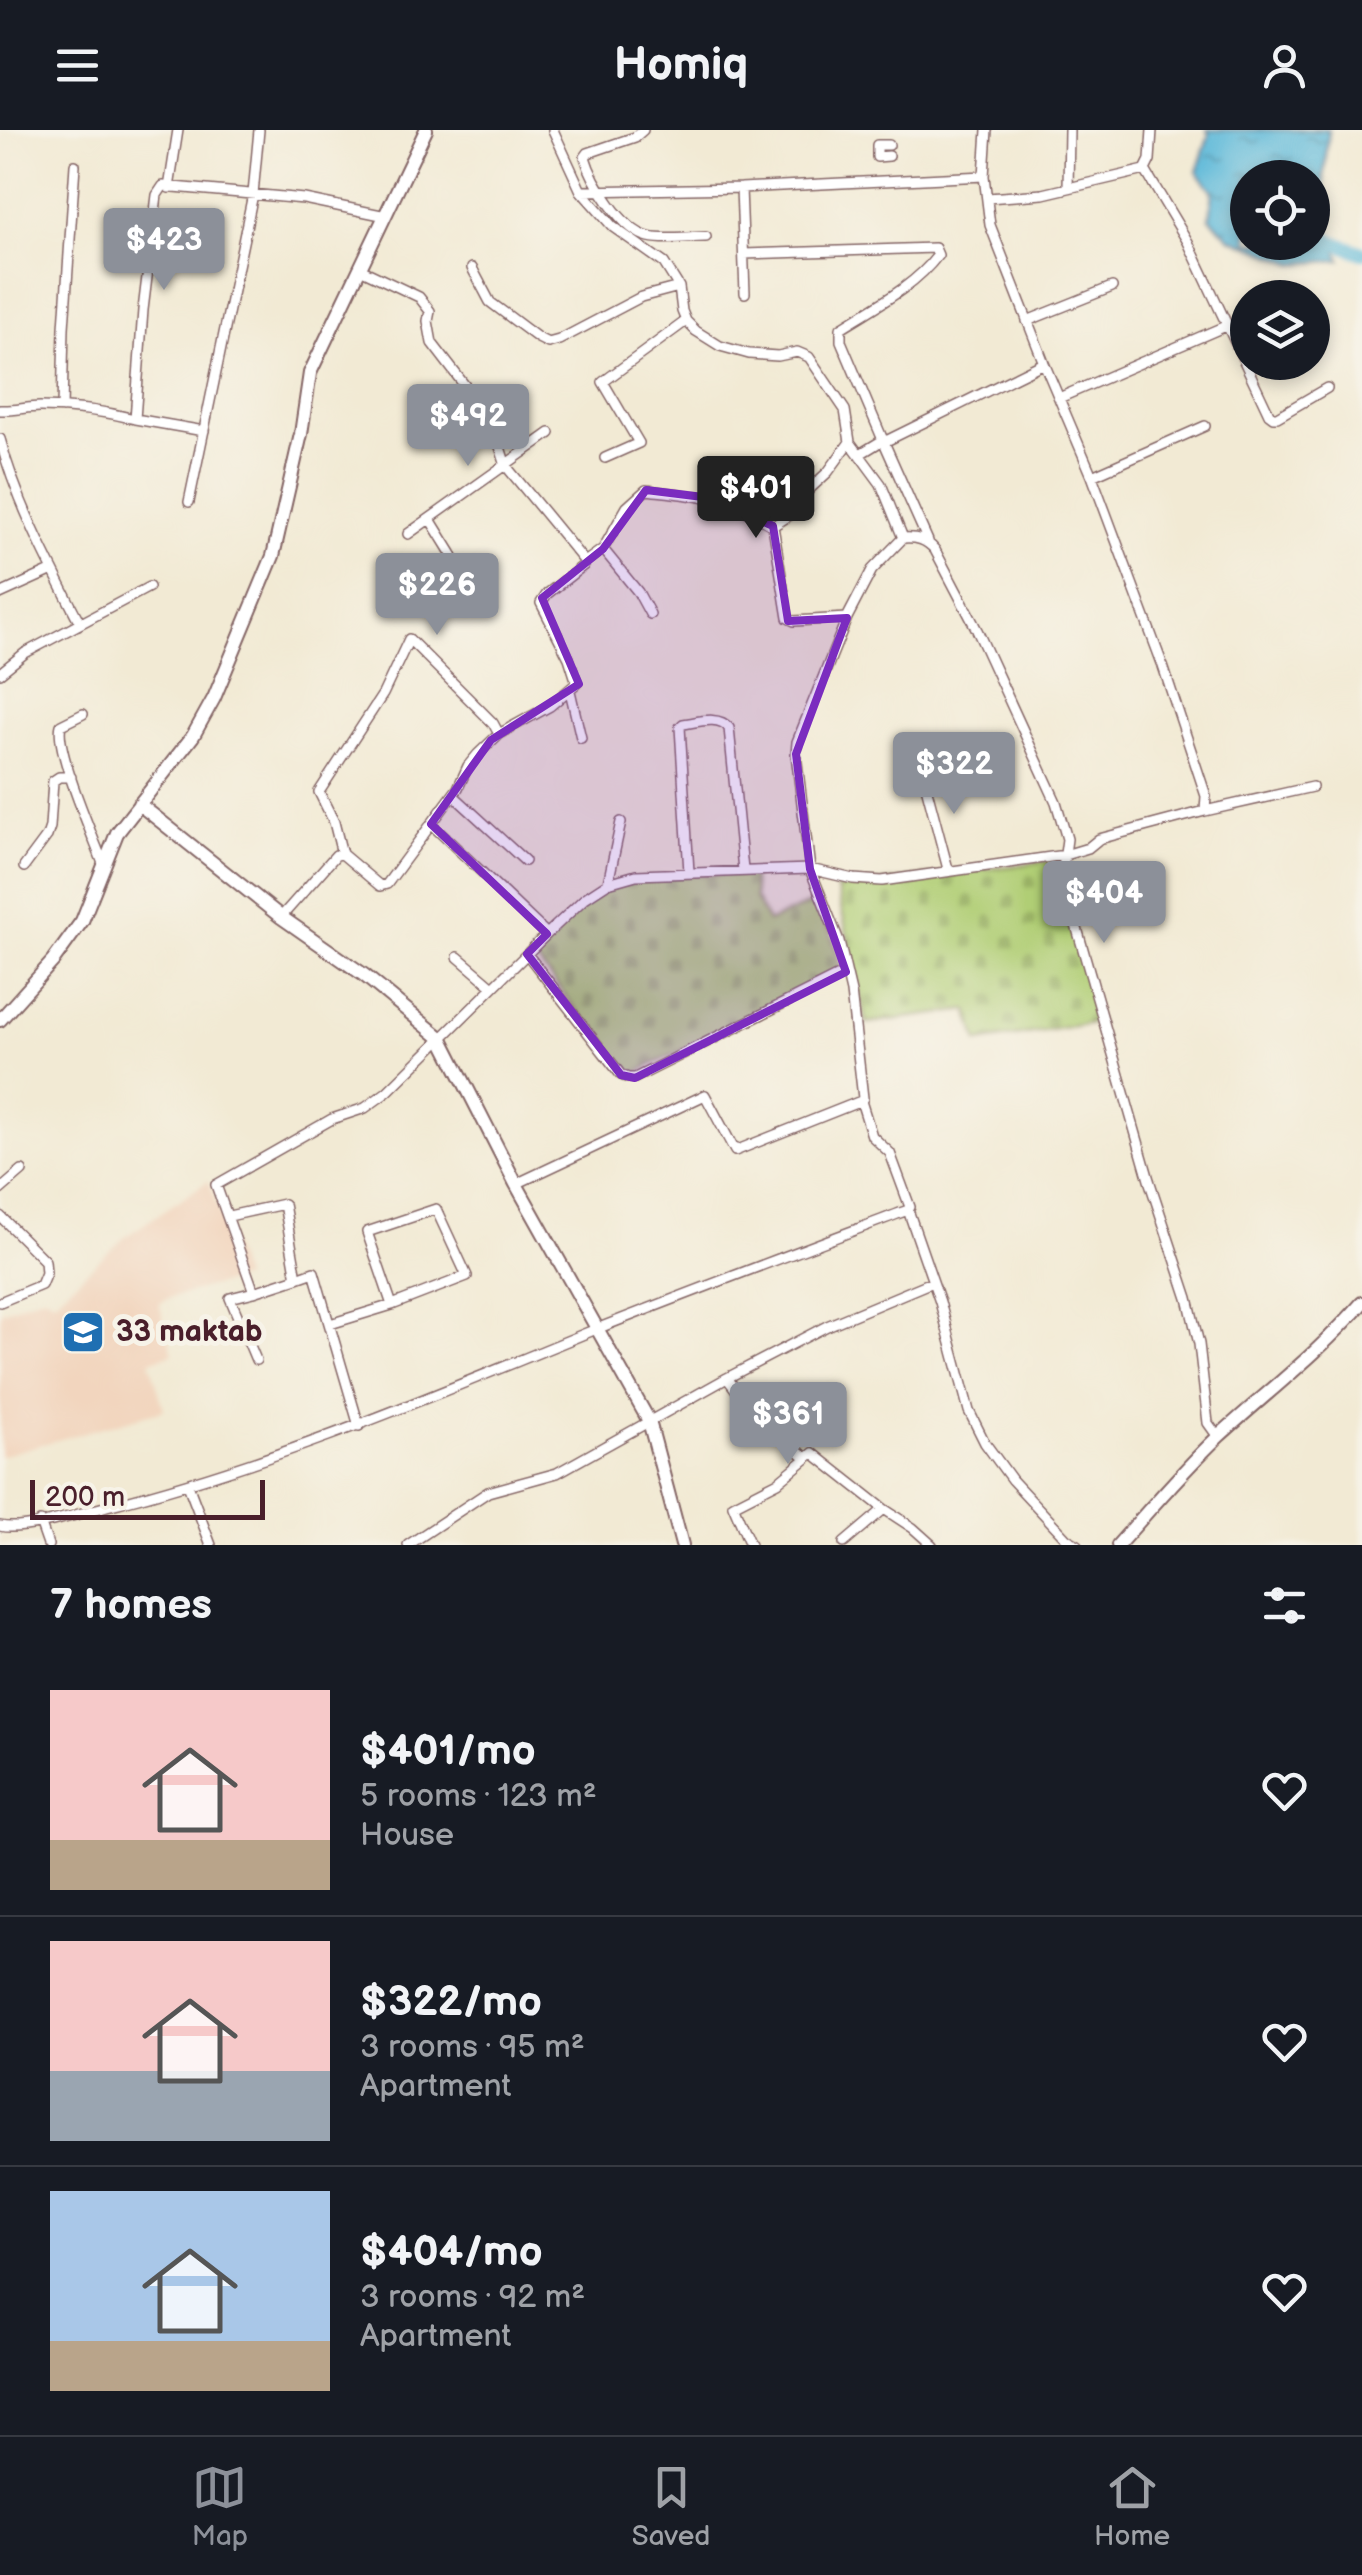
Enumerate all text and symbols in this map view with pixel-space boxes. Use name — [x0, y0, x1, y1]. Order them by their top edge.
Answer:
icon: menu — [50, 38, 105, 93]
text: Homiq — [614, 38, 748, 93]
icon: person — [1257, 38, 1312, 93]
map controls — [1230, 160, 1330, 380]
button: locate — [1230, 160, 1330, 260]
pin: $423 — [105, 208, 223, 293]
text: $423 — [126, 221, 203, 260]
button: layers — [1230, 280, 1330, 380]
pin: $492 — [409, 384, 527, 469]
text: $492 — [429, 397, 507, 436]
pin: $401 — [697, 456, 815, 541]
text: $401 — [719, 469, 793, 508]
pin: $226 — [378, 553, 496, 638]
text: $226 — [398, 566, 476, 605]
pin: $322 — [895, 732, 1013, 817]
text: $322 — [915, 745, 993, 784]
pin: $404 — [1045, 861, 1163, 946]
text: $404 — [1065, 874, 1143, 913]
school or university icon: 33 maktab — [60, 1309, 106, 1355]
place label: 33 maktab — [116, 1314, 263, 1350]
pin: $361 — [729, 1382, 847, 1467]
text: $361 — [752, 1395, 824, 1434]
scale bar — [30, 1475, 265, 1520]
text: 200 m — [45, 1481, 125, 1514]
icon: filters — [1257, 1578, 1312, 1633]
text: 7 homes — [50, 1580, 212, 1631]
text: $401/mo — [360, 1726, 536, 1777]
icon: home — [130, 1730, 250, 1850]
icon: heart — [1257, 1763, 1312, 1818]
text: 5 rooms · 123 m² — [360, 1777, 597, 1816]
text: House — [360, 1816, 454, 1855]
text: $322/mo — [360, 1977, 542, 2028]
icon: home — [130, 1981, 250, 2101]
icon: heart — [1257, 2014, 1312, 2069]
text: 3 rooms · 95 m² — [360, 2028, 585, 2067]
text: Apartment — [360, 2067, 511, 2106]
text: $404/mo — [360, 2227, 543, 2278]
icon: home — [130, 2231, 250, 2351]
icon: heart — [1257, 2264, 1312, 2319]
text: 3 rooms · 92 m² — [360, 2278, 585, 2317]
text: Apartment — [360, 2317, 511, 2356]
tab: Map — [192, 2460, 248, 2553]
tab: Saved — [632, 2460, 710, 2553]
tab: Home — [1094, 2460, 1170, 2553]

